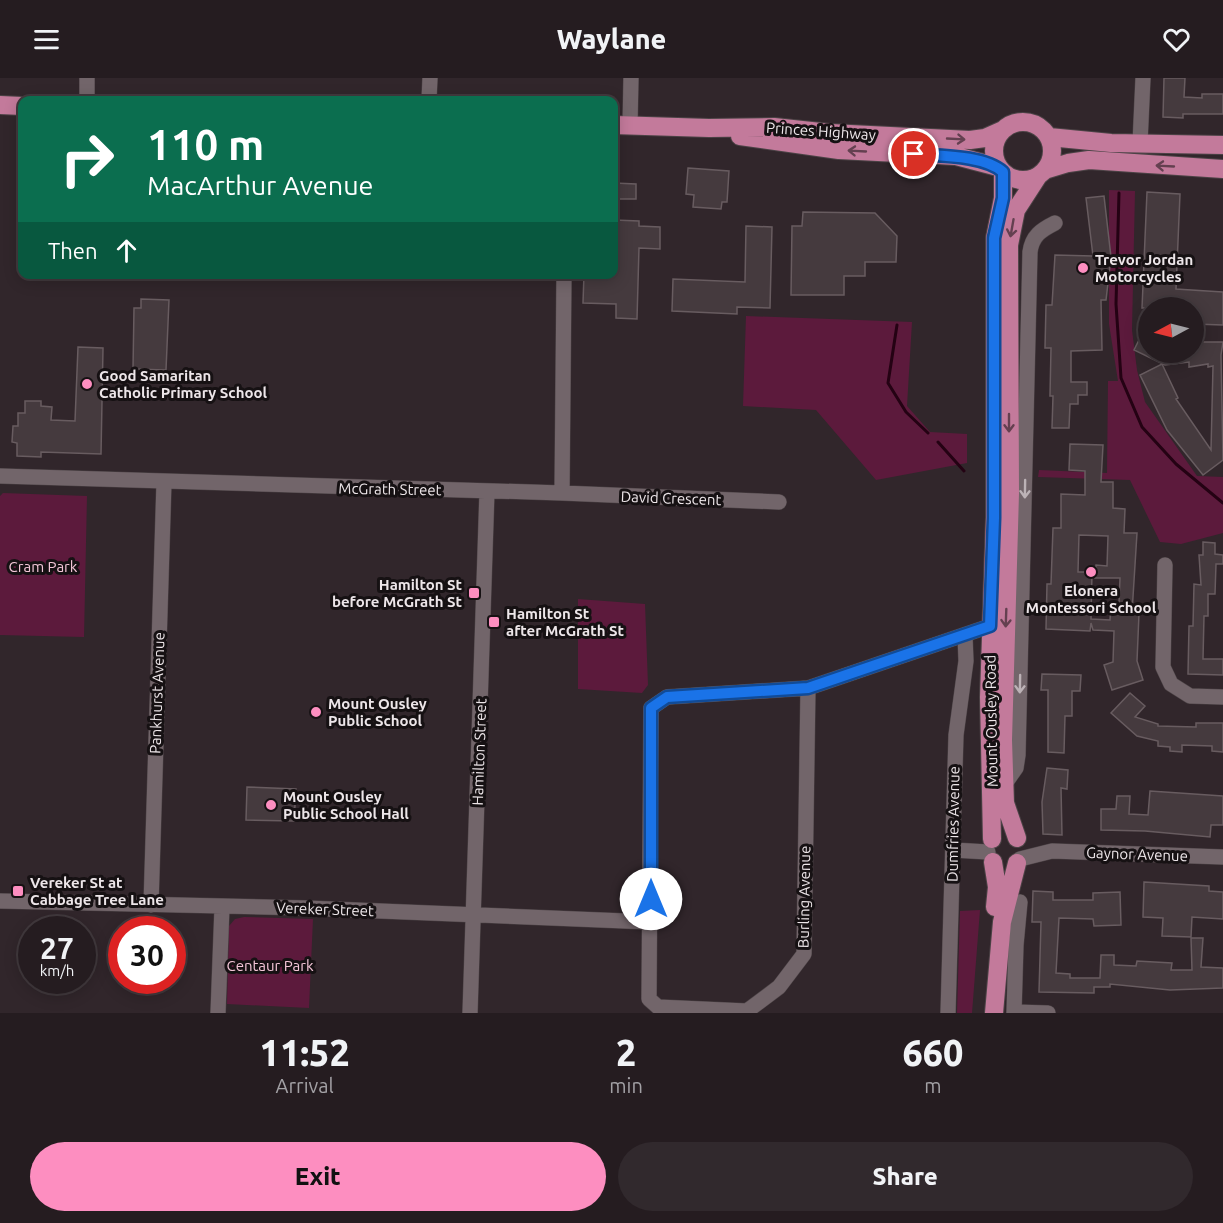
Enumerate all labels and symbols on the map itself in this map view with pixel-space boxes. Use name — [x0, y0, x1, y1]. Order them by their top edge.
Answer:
street label: Princes Highway — [766, 119, 876, 143]
pin — [888, 128, 939, 179]
one-way arrow — [946, 134, 966, 145]
one-way arrow — [848, 146, 868, 157]
one-way arrow — [1155, 160, 1175, 171]
one-way arrow — [1006, 217, 1017, 237]
place label: Trevor Jordan Motorcycles — [1095, 251, 1193, 285]
marker: Trevor Jordan Motorcycles — [1076, 261, 1090, 275]
north arrow — [1138, 297, 1204, 363]
place label: Good Samaritan Catholic Primary School — [99, 367, 267, 401]
marker: Good Samaritan Catholic Primary School — [80, 377, 94, 391]
one-way arrow — [1003, 412, 1015, 432]
one-way arrow — [1019, 479, 1031, 499]
street label: McGrath Street — [338, 480, 442, 498]
street label: David Crescent — [620, 488, 722, 508]
park label: Cram Park — [9, 558, 78, 575]
marker: Elonera Montessori School — [1084, 565, 1098, 579]
place label: Hamilton St before McGrath St — [332, 576, 463, 610]
place label: Elonera Montessori School — [1026, 582, 1157, 616]
marker: Hamilton St before McGrath St — [467, 586, 481, 600]
place label: Hamilton St after McGrath St — [506, 605, 625, 639]
one-way arrow — [1001, 607, 1012, 627]
marker: Hamilton St after McGrath St — [487, 615, 501, 629]
street label: Pankhurst Avenue — [146, 632, 168, 754]
street label: Mount Ousley Road — [981, 655, 1001, 787]
one-way arrow — [1014, 674, 1026, 694]
place label: Mount Ousley Public School — [328, 695, 427, 729]
street label: Hamilton Street — [469, 698, 489, 806]
marker: Mount Ousley Public School — [309, 705, 323, 719]
street label: Dumfries Avenue — [943, 766, 963, 882]
place label: Mount Ousley Public School Hall — [283, 788, 409, 822]
marker: Mount Ousley Public School Hall — [264, 798, 278, 812]
street label: Gaynor Avenue — [1086, 844, 1188, 864]
street label: Burling Avenue — [795, 846, 813, 948]
position arrow — [619, 867, 683, 931]
place label: Vereker St at Cabbage Tree Lane — [30, 874, 164, 908]
marker: Vereker St at Cabbage Tree Lane — [11, 884, 25, 898]
street label: Vereker Street — [276, 899, 374, 919]
speed limit sign: 30 — [108, 916, 186, 994]
park label: Centaur Park — [226, 957, 314, 974]

